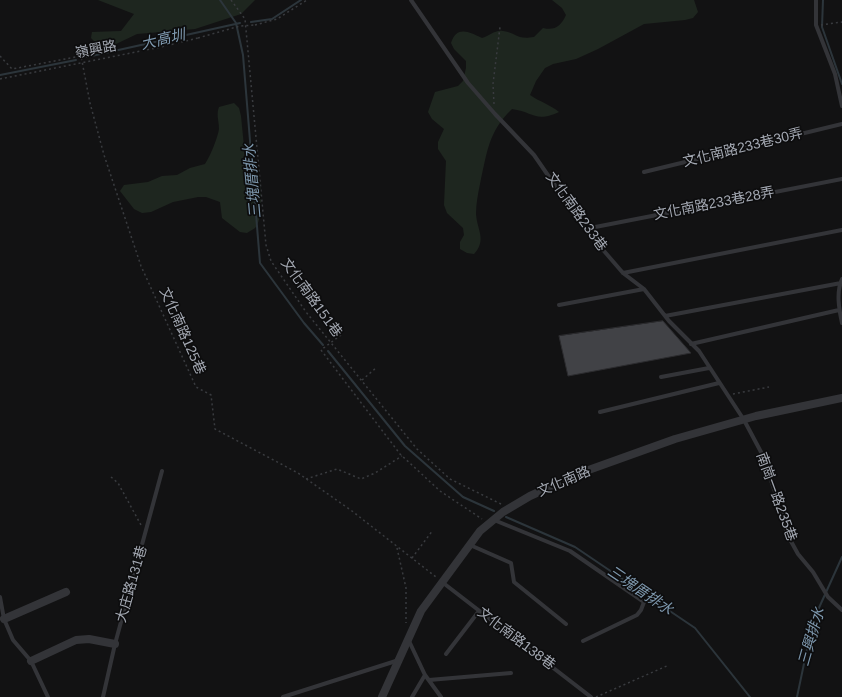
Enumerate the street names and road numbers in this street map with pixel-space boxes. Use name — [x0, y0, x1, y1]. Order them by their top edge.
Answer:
street label: 嶺興路 — [74, 38, 118, 62]
street label: 文化南路233巷30弄 — [681, 125, 805, 171]
street label: 文化南路233巷 — [542, 169, 610, 255]
street label: 文化南路233巷28弄 — [652, 184, 776, 224]
street label: 文化南路151巷 — [277, 255, 345, 341]
street label: 文化南路125巷 — [155, 285, 209, 377]
street label: 南崗一路235巷 — [752, 450, 800, 544]
street label: 文化南路 — [535, 463, 593, 501]
street label: 大庄路131巷 — [113, 544, 151, 624]
street label: 文化南路138巷 — [474, 604, 558, 674]

